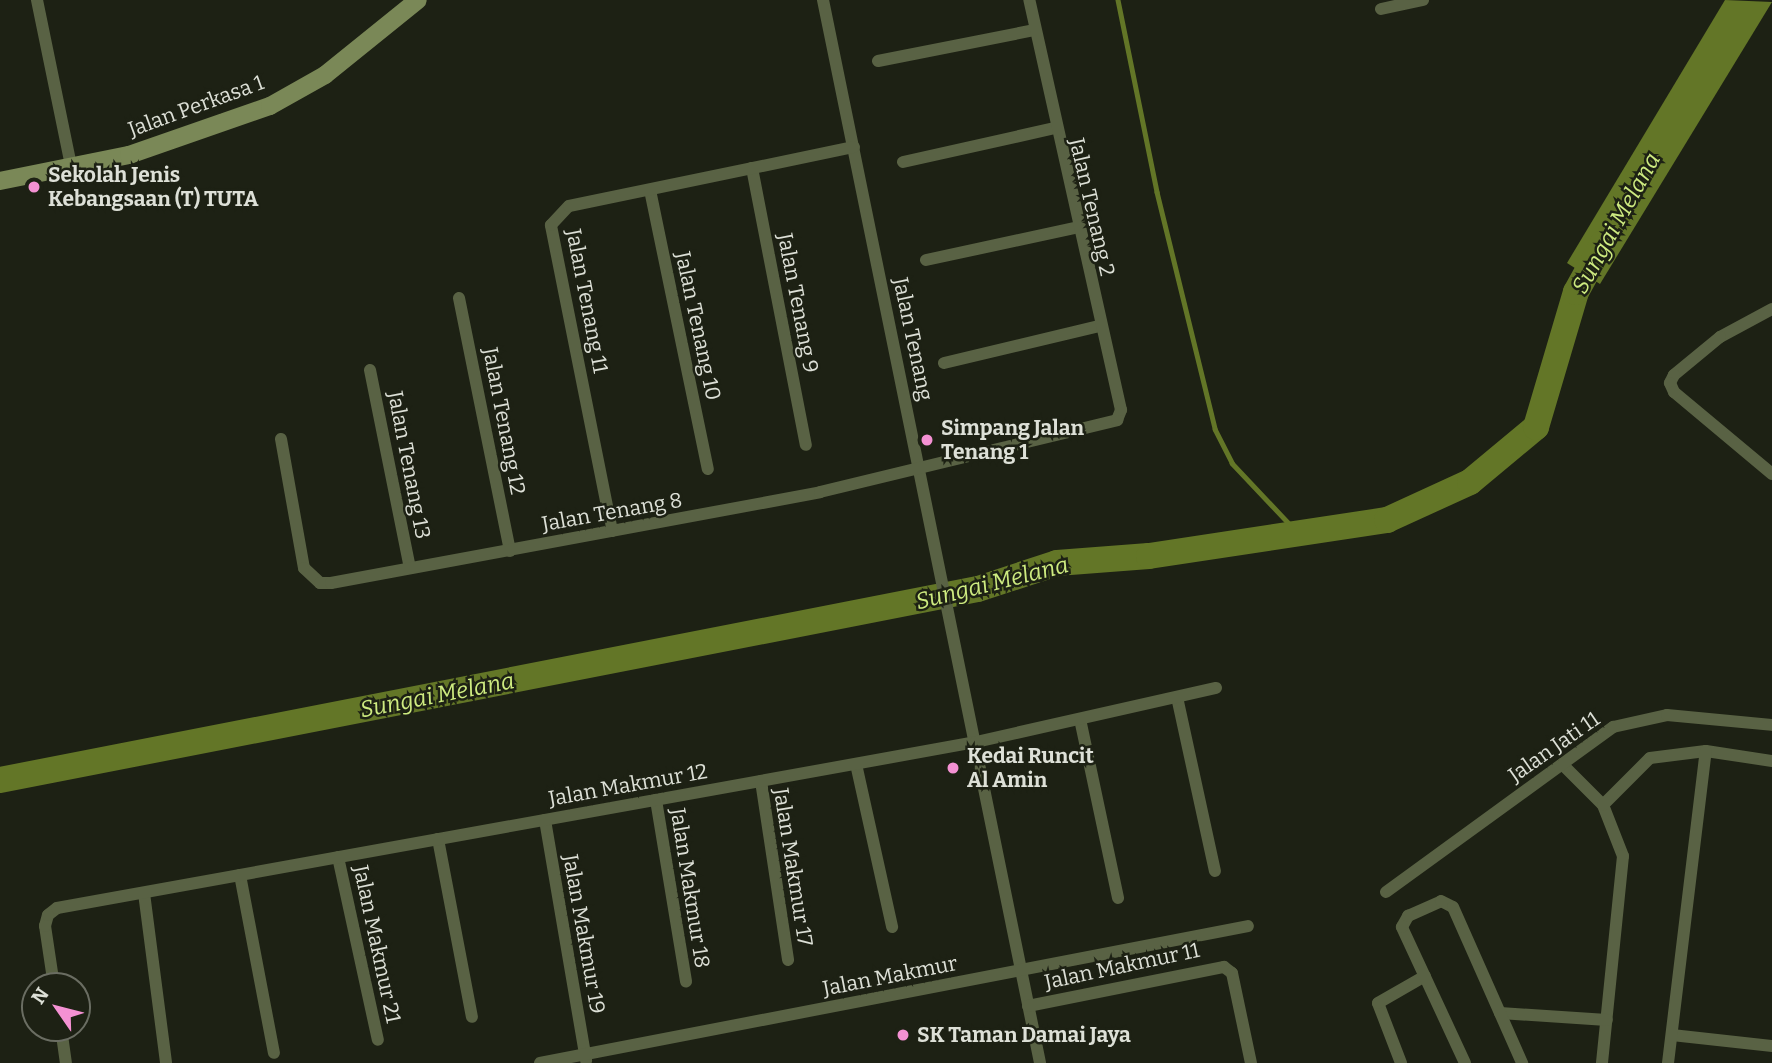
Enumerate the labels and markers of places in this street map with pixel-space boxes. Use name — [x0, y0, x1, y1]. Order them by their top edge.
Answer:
place label: Sekolah Jenis Kebangsaan (T) TUTA — [48, 162, 259, 212]
marker: Sekolah Jenis Kebangsaan (T) TUTA — [26, 179, 42, 195]
place label: Simpang Jalan Tenang 1 — [941, 415, 1084, 465]
marker: Simpang Jalan Tenang 1 — [919, 432, 935, 448]
place label: Kedai Runcit Al Amin — [967, 743, 1094, 793]
marker: Kedai Runcit Al Amin — [945, 760, 961, 776]
place label: SK Taman Damai Jaya — [917, 1022, 1131, 1048]
marker: SK Taman Damai Jaya — [895, 1027, 911, 1043]

